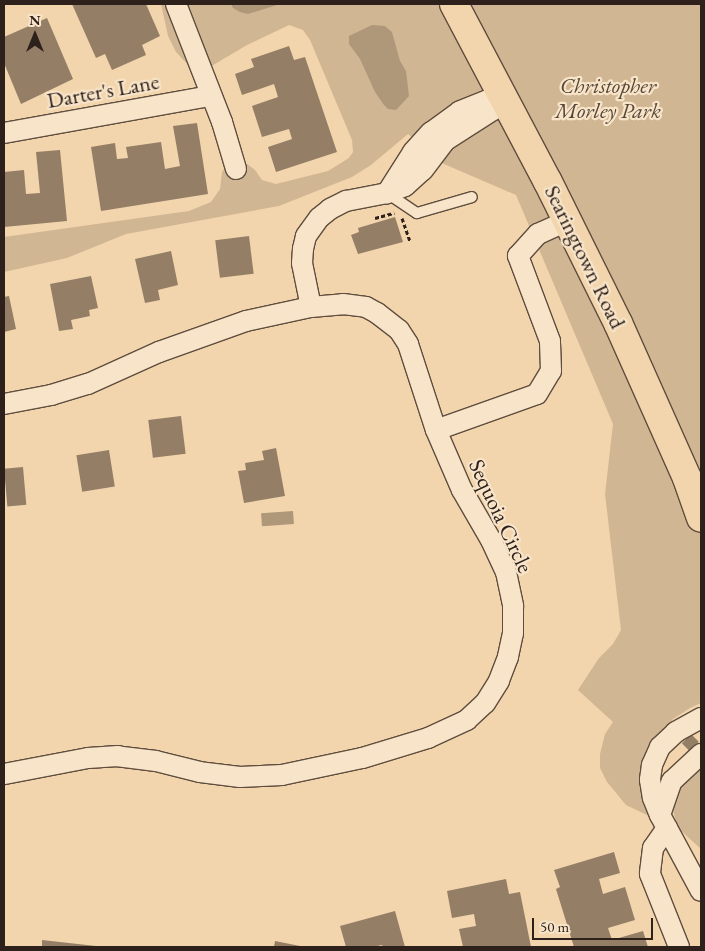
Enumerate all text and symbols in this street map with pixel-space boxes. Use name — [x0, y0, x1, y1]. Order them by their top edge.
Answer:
north arrow — [10, 10, 60, 60]
text: N — [29, 11, 41, 29]
street label: Darter's Lane — [45, 68, 161, 114]
park label: Christopher Morley Park — [555, 72, 661, 124]
street label: Searingtown Road — [539, 181, 631, 333]
street label: Sequoia Circle — [463, 455, 539, 577]
scale bar — [535, 908, 656, 940]
text: 50 m — [540, 917, 569, 936]

